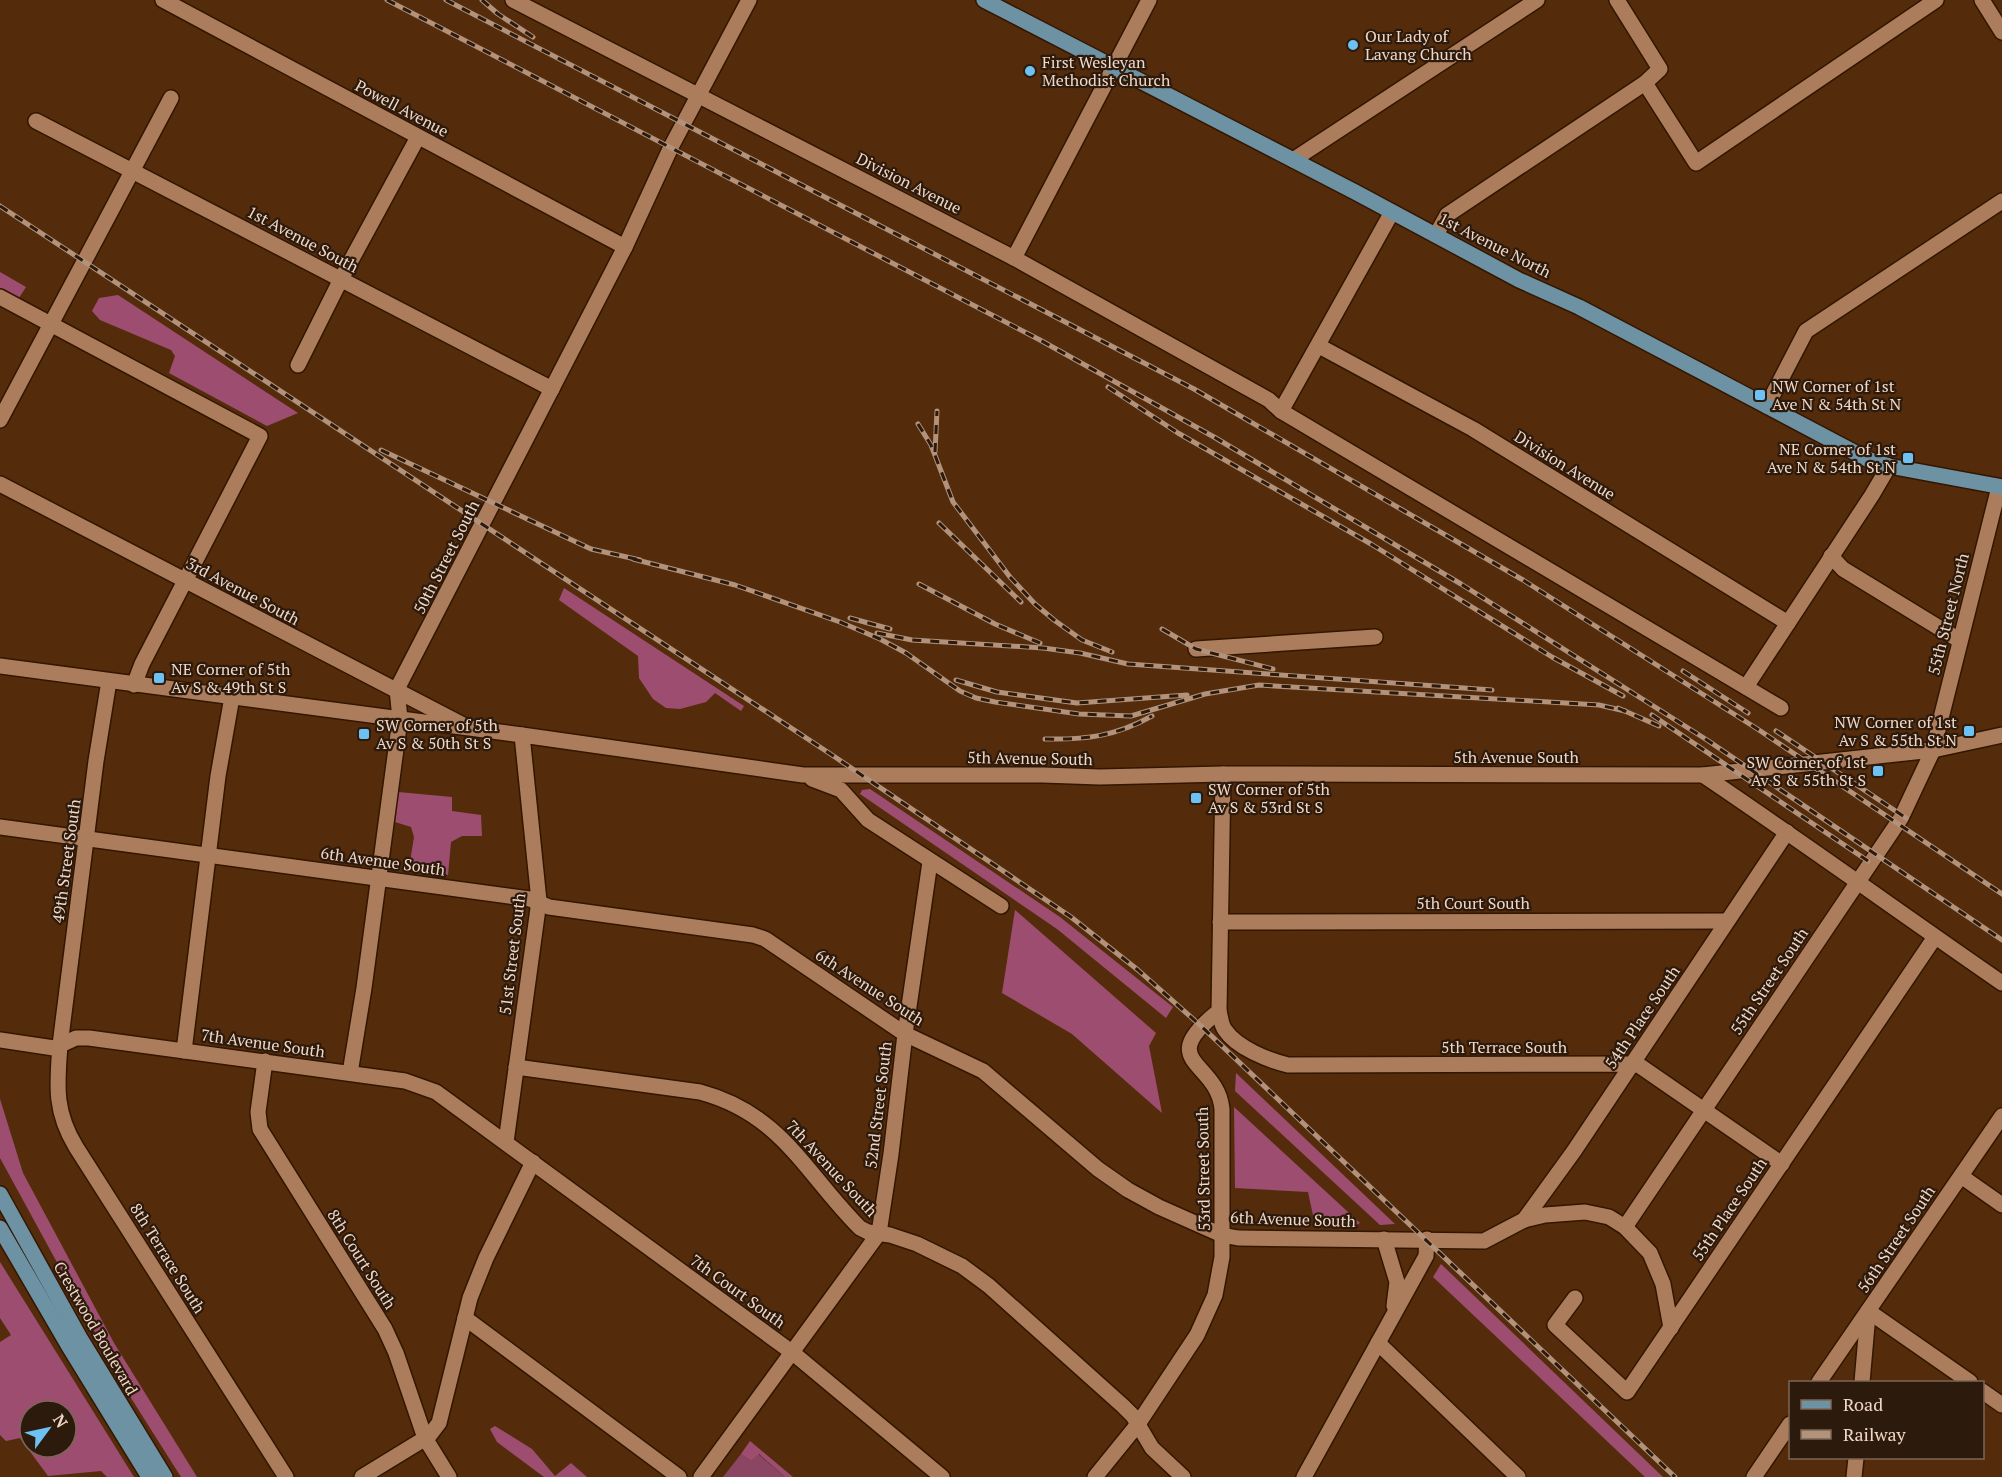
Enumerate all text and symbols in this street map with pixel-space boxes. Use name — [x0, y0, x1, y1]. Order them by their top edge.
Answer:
place label: Our Lady of Lavang Church — [1365, 25, 1472, 65]
marker: Our Lady of Lavang Church — [1346, 38, 1360, 52]
place label: First Wesleyan Methodist Church — [1042, 51, 1171, 91]
marker: First Wesleyan Methodist Church — [1023, 64, 1037, 78]
street label: Powell Avenue — [351, 74, 453, 142]
street label: Division Avenue — [853, 147, 965, 219]
street label: 1st Avenue South — [243, 200, 363, 278]
street label: 1st Avenue North — [1435, 207, 1555, 283]
place label: NW Corner of 1st Ave N & 54th St N — [1772, 375, 1902, 415]
marker: NW Corner of 1st Ave N & 54th St N — [1753, 388, 1767, 402]
street label: Division Avenue — [1510, 425, 1620, 505]
place label: NE Corner of 1st Ave N & 54th St N — [1767, 438, 1896, 478]
marker: NE Corner of 1st Ave N & 54th St N — [1901, 451, 1915, 465]
street label: 50th Street South — [408, 496, 484, 618]
street label: 55th Street North — [1922, 550, 1974, 677]
street label: 3rd Avenue South — [182, 552, 304, 630]
place label: NE Corner of 5th Av S & 49th St S — [171, 658, 291, 698]
marker: NE Corner of 5th Av S & 49th St S — [152, 671, 166, 685]
place label: NW Corner of 1st Av S & 55th St N — [1834, 711, 1957, 751]
place label: SW Corner of 5th Av S & 50th St S — [376, 714, 499, 754]
marker: NW Corner of 1st Av S & 55th St N — [1962, 724, 1976, 738]
marker: SW Corner of 5th Av S & 50th St S — [357, 727, 371, 741]
street label: 5th Avenue South — [967, 746, 1094, 770]
street label: 5th Avenue South — [1453, 746, 1579, 768]
place label: SW Corner of 1st Av S & 55th St S — [1746, 751, 1866, 791]
marker: SW Corner of 1st Av S & 55th St S — [1871, 764, 1885, 778]
place label: SW Corner of 5th Av S & 53rd St S — [1208, 778, 1331, 818]
marker: SW Corner of 5th Av S & 53rd St S — [1189, 791, 1203, 805]
street label: 49th Street South — [46, 797, 86, 924]
street label: 6th Avenue South — [319, 841, 447, 881]
street label: 51st Street South — [494, 891, 530, 1016]
street label: 5th Court South — [1416, 892, 1530, 914]
street label: 55th Street South — [1725, 923, 1813, 1039]
street label: 6th Avenue South — [811, 944, 929, 1031]
street label: 54th Place South — [1599, 961, 1685, 1073]
street label: 7th Avenue South — [200, 1023, 327, 1063]
street label: 5th Terrace South — [1441, 1036, 1568, 1058]
street label: 52nd Street South — [859, 1040, 897, 1170]
street label: 53rd Street South — [1191, 1106, 1215, 1231]
street label: 7th Avenue South — [781, 1115, 883, 1222]
street label: 55th Place South — [1686, 1153, 1772, 1265]
street label: 56th Street South — [1852, 1181, 1940, 1297]
street label: 8th Terrace South — [125, 1199, 211, 1318]
street label: 8th Court South — [323, 1205, 402, 1314]
street label: 6th Avenue South — [1230, 1206, 1357, 1232]
street label: 7th Court South — [686, 1249, 791, 1333]
street label: Crestwood Boulevard — [49, 1257, 143, 1399]
legend — [1789, 1381, 1984, 1459]
text: Road — [1843, 1392, 1883, 1416]
north arrow — [18, 1399, 78, 1459]
text: N — [48, 1410, 73, 1432]
text: Railway — [1843, 1422, 1907, 1446]

